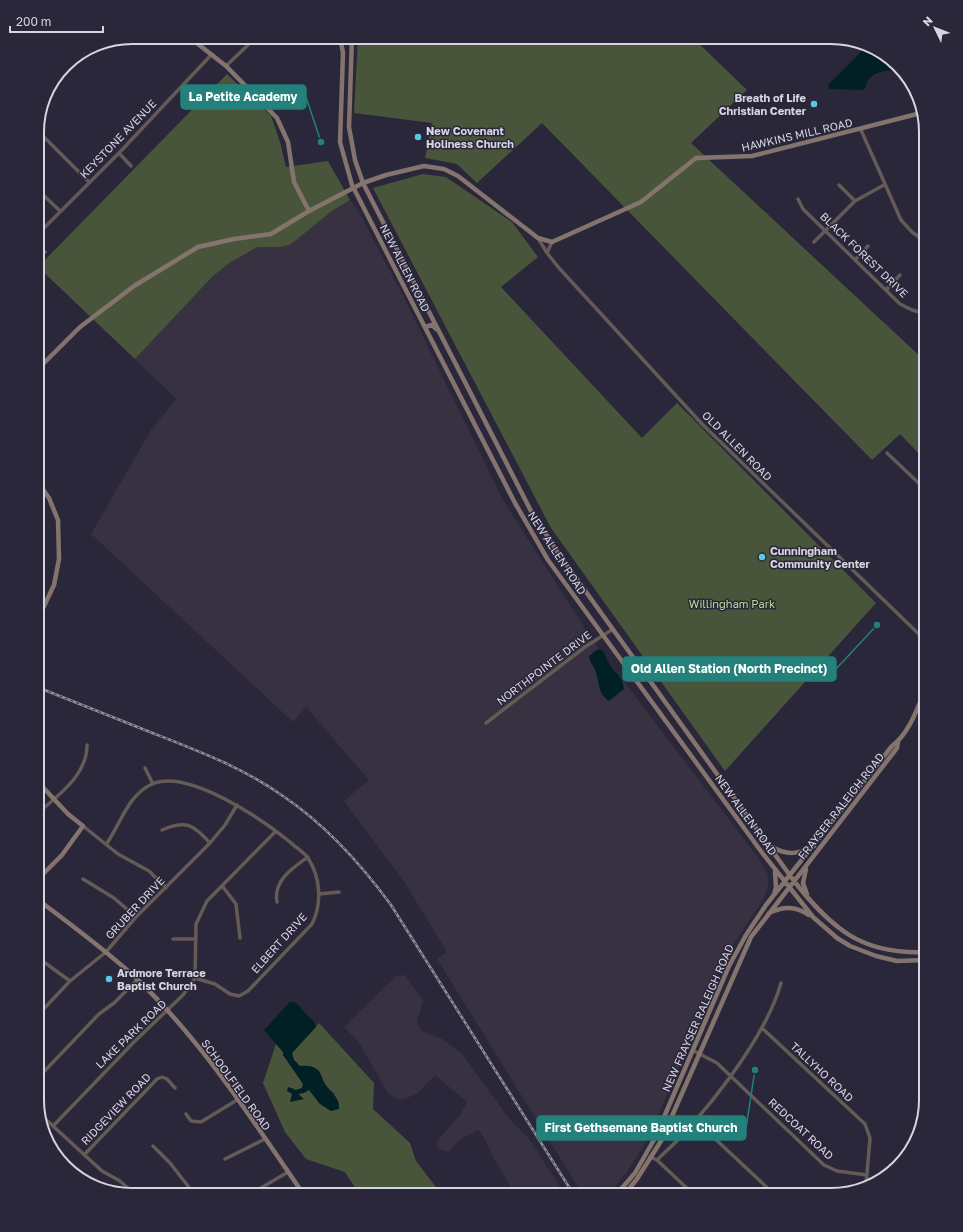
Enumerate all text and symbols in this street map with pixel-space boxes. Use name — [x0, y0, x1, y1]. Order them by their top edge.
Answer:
scale bar — [10, 8, 103, 34]
north arrow — [915, 8, 955, 48]
text: N — [920, 13, 935, 28]
text: 200 m — [16, 14, 51, 29]
callout: La Petite Academy — [181, 85, 306, 109]
text: La Petite Academy — [188, 89, 298, 104]
place label: Breath of Life Christian Center — [719, 91, 807, 117]
street label: KEYSTONE AVENUE — [77, 96, 159, 181]
marker: Breath of Life Christian Center — [809, 99, 819, 109]
street label: HAWKINS MILL ROAD — [740, 115, 854, 154]
place label: New Covenant Holiness Church — [426, 124, 514, 150]
marker: New Covenant Holiness Church — [413, 132, 423, 142]
street label: BLACK FOREST DRIVE — [818, 209, 911, 300]
street label: NEW ALLEN ROAD — [378, 222, 433, 314]
street label: OLD ALLEN ROAD — [700, 408, 775, 483]
street label: NEW ALLEN ROAD — [526, 509, 589, 597]
place label: Cunningham Community Center — [770, 544, 871, 570]
marker: Cunningham Community Center — [757, 552, 767, 562]
park label: Willingham Park — [689, 597, 775, 610]
street label: NORTHPOINTE DRIVE — [494, 628, 594, 707]
callout: Old Allen Station (North Precinct) — [623, 657, 836, 681]
text: Old Allen Station (North Precinct) — [631, 661, 827, 676]
street label: FRAYSER RALEIGH ROAD — [795, 750, 886, 862]
street label: NEW ALLEN ROAD — [713, 772, 780, 858]
street label: GRUBER DRIVE — [103, 874, 167, 941]
street label: ELBERT DRIVE — [248, 910, 309, 976]
street label: NEW FRAYSER RALEIGH ROAD — [659, 942, 736, 1094]
place label: Ardmore Terrace Baptist Church — [117, 966, 206, 992]
marker: Ardmore Terrace Baptist Church — [104, 974, 114, 984]
street label: LAKE PARK ROAD — [93, 996, 169, 1071]
street label: SCHOOLFIELD ROAD — [199, 1037, 274, 1133]
street label: TALLYHO ROAD — [788, 1039, 857, 1104]
street label: RIDGEVIEW ROAD — [78, 1070, 153, 1147]
street label: REDCOAT ROAD — [766, 1095, 837, 1162]
callout: First Gethsemane Baptist Church — [537, 1116, 746, 1140]
text: First Gethsemane Baptist Church — [545, 1120, 737, 1135]

